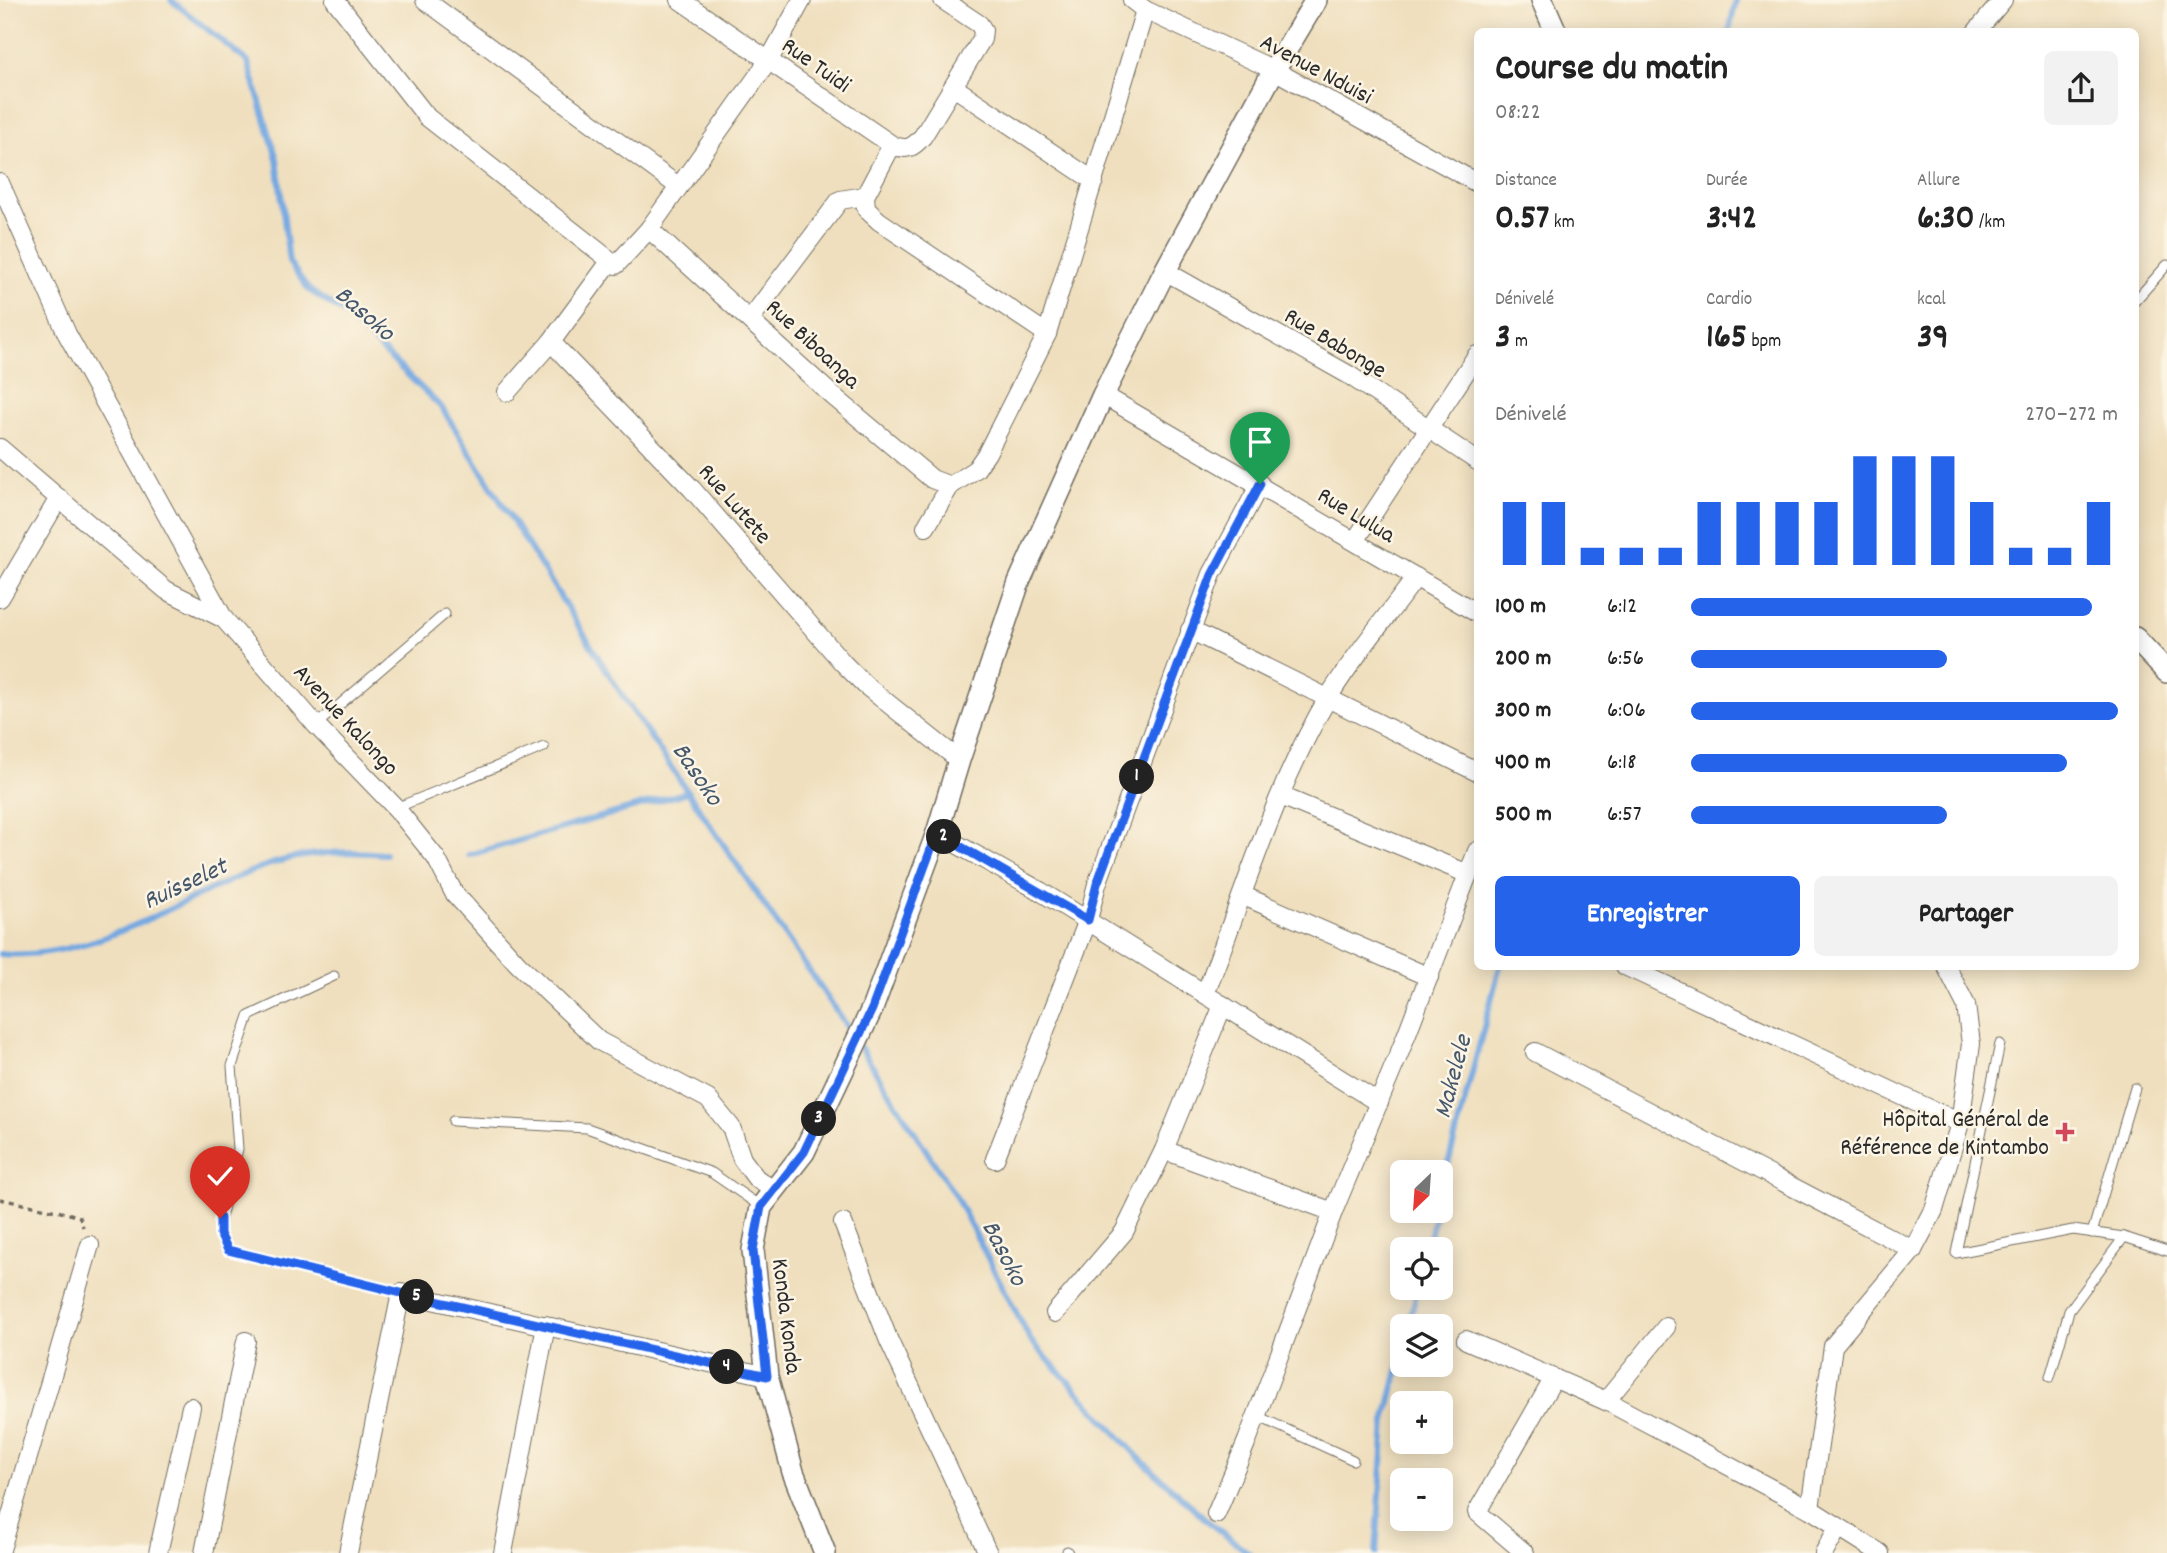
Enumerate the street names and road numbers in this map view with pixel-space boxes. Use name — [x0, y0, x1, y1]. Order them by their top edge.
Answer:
street label: Avenue Nduisi — [1253, 27, 1378, 115]
street label: Rue Tuidi — [774, 30, 857, 103]
street label: Rue Biboanga — [757, 292, 868, 399]
street label: Rue Babonge — [1277, 301, 1392, 388]
street label: Rue Lutete — [689, 457, 778, 553]
street label: Rue Lulua — [1310, 480, 1402, 554]
street label: Avenue Kalongo — [284, 657, 406, 785]
street label: Konda Konda — [761, 1257, 809, 1377]

